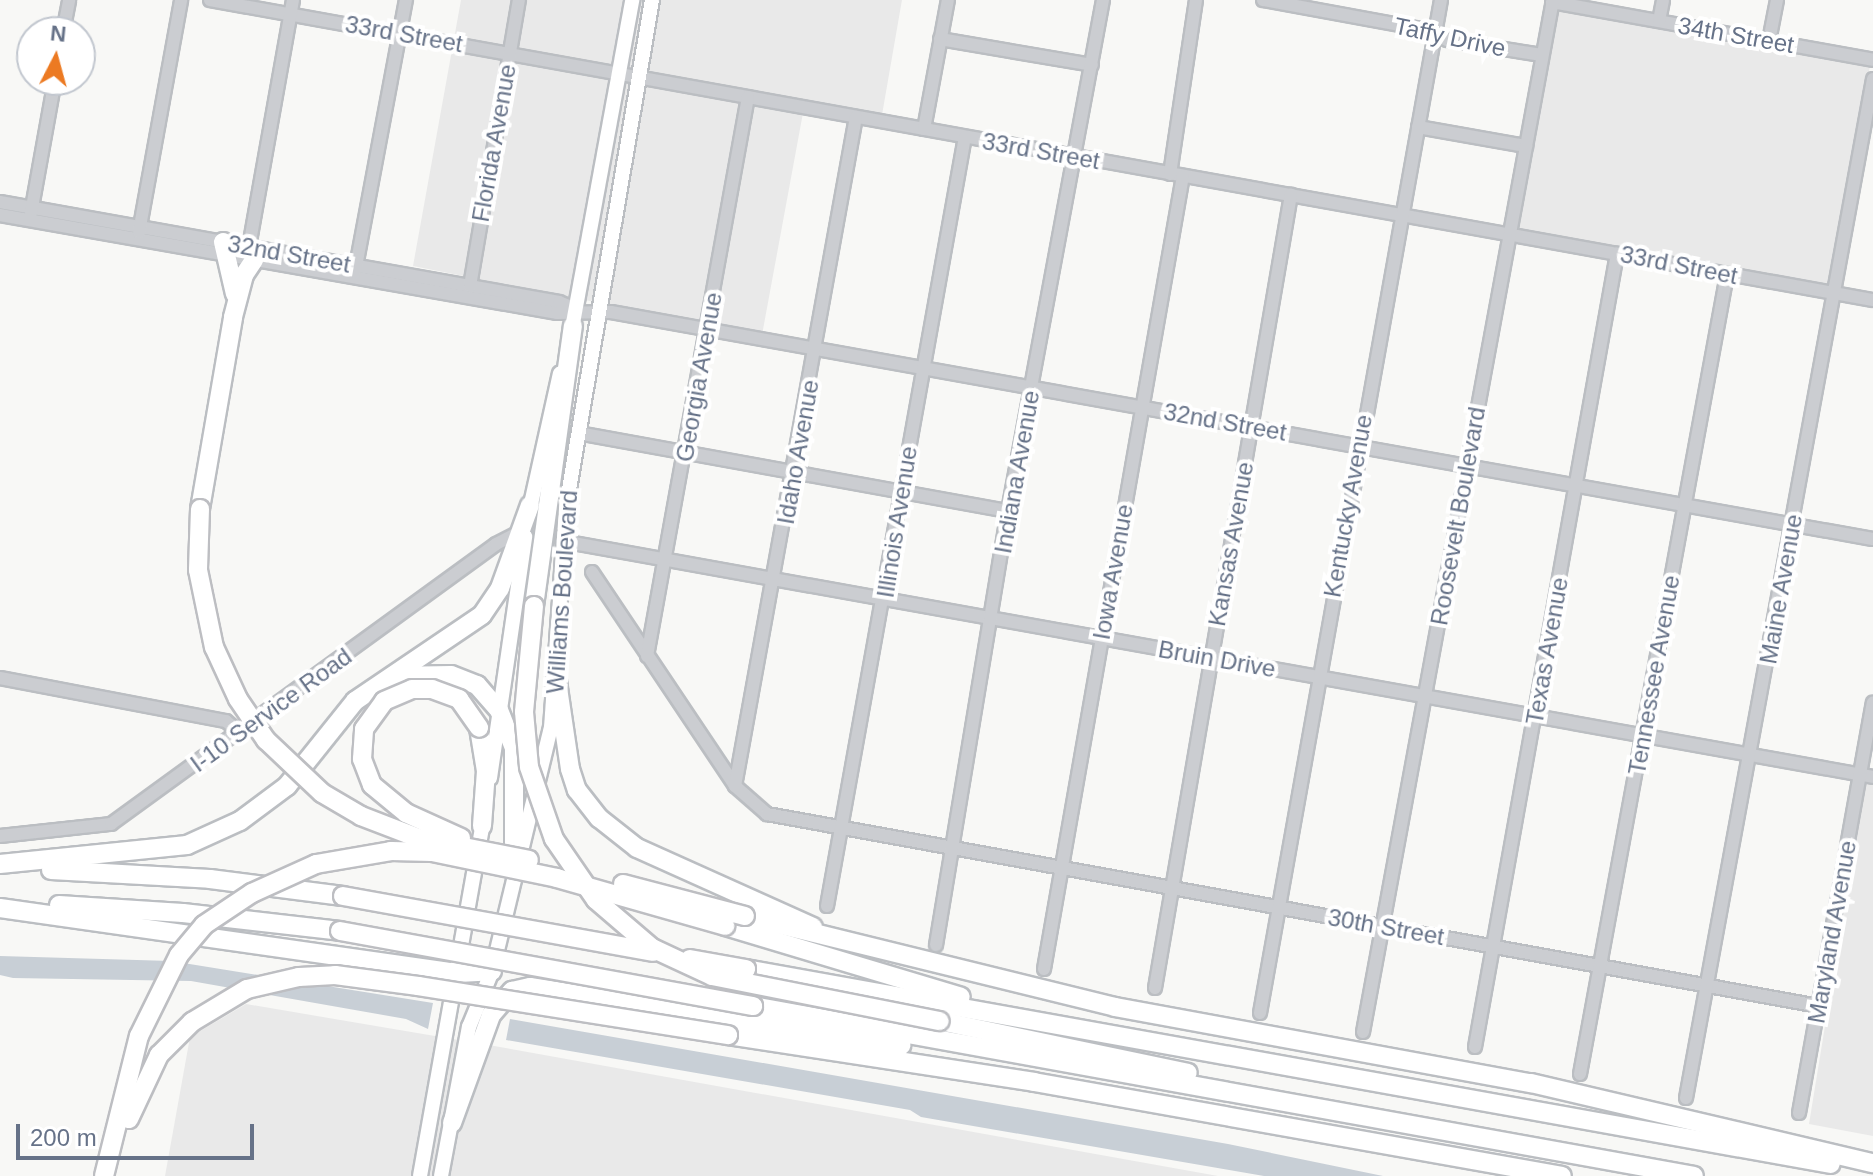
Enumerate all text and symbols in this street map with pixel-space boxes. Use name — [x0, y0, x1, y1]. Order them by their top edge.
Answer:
street label: 33rd Street — [343, 10, 465, 58]
street label: Taffy Drive — [1392, 11, 1508, 63]
street label: 34th Street — [1676, 11, 1796, 59]
north arrow — [16, 16, 96, 96]
text: N — [49, 20, 68, 47]
street label: Florida Avenue — [466, 61, 522, 225]
street label: 33rd Street — [980, 127, 1102, 175]
street label: 32nd Street — [225, 229, 353, 279]
street label: 33rd Street — [1618, 240, 1740, 290]
street label: Georgia Avenue — [670, 289, 728, 465]
street label: Idaho Avenue — [771, 377, 825, 527]
street label: Indiana Avenue — [988, 388, 1046, 556]
street label: 32nd Street — [1161, 397, 1289, 447]
street label: Roosevelt Boulevard — [1425, 404, 1491, 628]
street label: Kentucky Avenue — [1318, 412, 1378, 600]
street label: Illinois Avenue — [871, 444, 923, 600]
street label: Kansas Avenue — [1202, 459, 1260, 629]
street label: Williams Boulevard — [541, 489, 583, 695]
street label: Iowa Avenue — [1087, 501, 1139, 643]
street label: Maine Avenue — [1754, 511, 1808, 667]
street label: Tennessee Avenue — [1622, 572, 1686, 778]
street label: Texas Avenue — [1520, 574, 1574, 728]
street label: Bruin Drive — [1156, 635, 1278, 683]
street label: I-10 Service Road — [185, 642, 357, 778]
street label: Maryland Avenue — [1802, 838, 1862, 1026]
street label: 30th Street — [1326, 903, 1446, 951]
scale bar — [20, 1108, 258, 1158]
text: 200 m — [30, 1124, 97, 1151]

